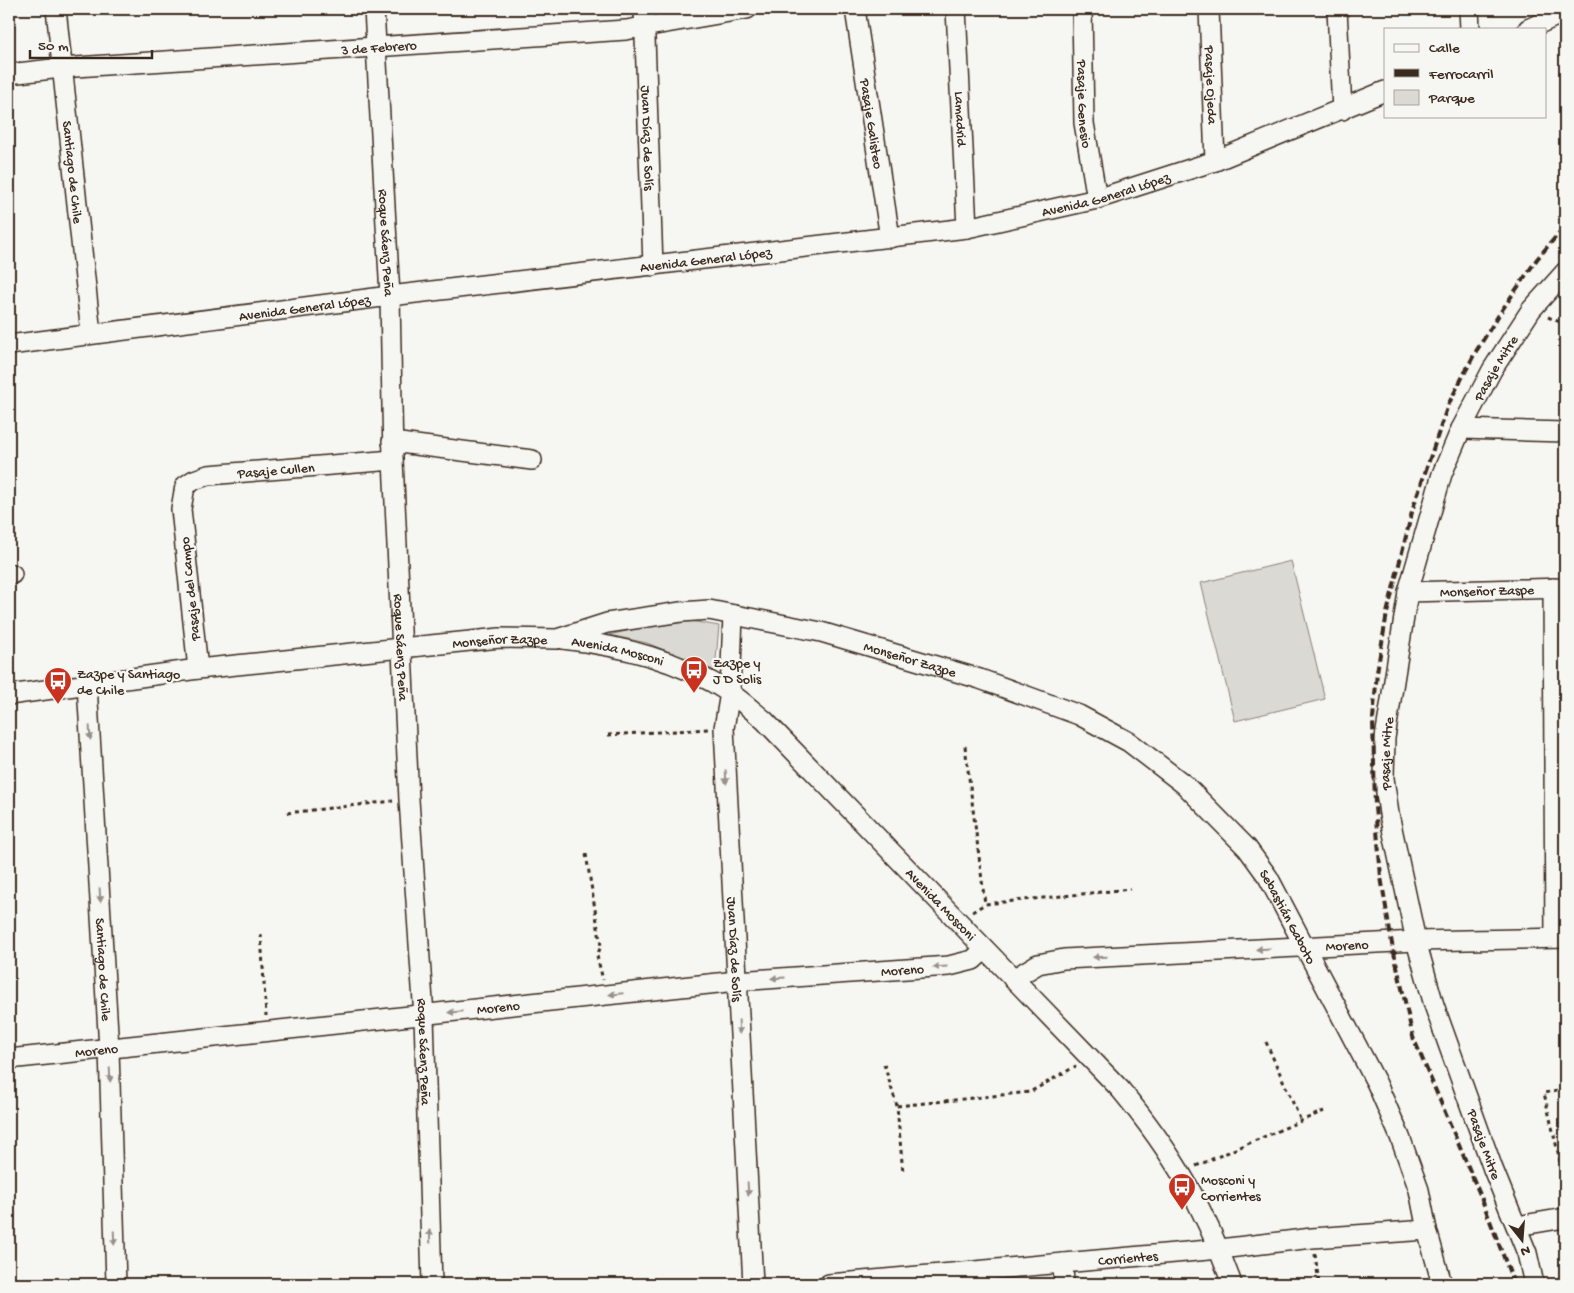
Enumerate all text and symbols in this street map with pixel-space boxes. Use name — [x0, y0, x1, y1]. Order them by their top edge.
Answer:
scale bar — [30, 28, 152, 60]
legend — [1384, 28, 1546, 118]
text: 50 m — [38, 38, 69, 56]
street label: 3 de Febrero — [340, 38, 417, 60]
text: Calle — [1429, 40, 1460, 58]
street label: Pasaje Ojeda — [1199, 44, 1220, 126]
street label: Pasaje Genesio — [1072, 59, 1094, 150]
text: Ferrocarril — [1428, 66, 1493, 84]
street label: Pasaje Galisteo — [855, 77, 885, 170]
street label: Juan Díaz de Solís — [636, 85, 656, 192]
text: Parque — [1428, 90, 1475, 108]
street label: Lamadrid — [949, 91, 969, 149]
street label: Santiago de Chile — [57, 120, 85, 225]
street label: Avenida General López — [1040, 170, 1173, 222]
street label: Roque Sáenz Peña — [373, 189, 396, 298]
street label: Avenida General López — [639, 245, 774, 277]
street label: Avenida General López — [238, 292, 373, 326]
street label: Pasaje Mitre — [1471, 332, 1524, 406]
street label: Pasaje Cullen — [236, 460, 316, 484]
street label: Pasaje del Campo — [178, 536, 205, 642]
street label: Monseñor Zaspe — [1440, 583, 1535, 602]
street label: Roque Sáenz Peña — [388, 593, 410, 703]
street label: Monseñor Zazpe — [452, 632, 548, 654]
street label: Avenida Mosconi — [570, 634, 666, 671]
street label: Monseñor Zazpe — [861, 639, 958, 683]
bus stop icon: Zazpe y J D Solis — [679, 655, 709, 694]
place label: Zazpe y J D Solis — [713, 656, 762, 689]
bus stop icon: Zazpe y Santiago de Chile — [43, 666, 73, 705]
place label: Zazpe y Santiago de Chile — [77, 667, 180, 700]
street label: Pasaje Mitre — [1377, 715, 1399, 792]
one-way arrow — [86, 726, 94, 742]
one-way arrow — [723, 769, 731, 785]
street label: Avenida Mosconi — [901, 866, 979, 946]
street label: Sebastián Gaboto — [1254, 867, 1318, 968]
one-way arrow — [96, 888, 104, 904]
street label: Juan Díaz de Solís — [722, 896, 744, 1003]
street label: Santiago de Chile — [90, 918, 113, 1022]
street label: Moreno — [1325, 937, 1369, 957]
one-way arrow — [1254, 945, 1270, 953]
one-way arrow — [1092, 954, 1108, 962]
street label: Moreno — [880, 962, 925, 982]
one-way arrow — [932, 963, 948, 971]
one-way arrow — [770, 975, 786, 983]
one-way arrow — [608, 990, 624, 998]
street label: Roque Sáenz Peña — [412, 998, 433, 1107]
street label: Moreno — [476, 998, 521, 1020]
one-way arrow — [447, 1009, 463, 1017]
one-way arrow — [736, 1019, 744, 1035]
street label: Moreno — [74, 1041, 119, 1063]
one-way arrow — [106, 1067, 114, 1083]
street label: Pasaje Mitre — [1462, 1106, 1504, 1183]
bus stop icon: Mosconi y Corrientes — [1167, 1172, 1197, 1211]
place label: Mosconi y Corrientes — [1201, 1173, 1262, 1206]
one-way arrow — [745, 1181, 753, 1197]
north arrow — [1496, 1216, 1546, 1266]
one-way arrow — [426, 1227, 434, 1243]
one-way arrow — [111, 1230, 119, 1246]
text: N — [1518, 1241, 1532, 1260]
street label: Corrientes — [1097, 1249, 1159, 1271]

